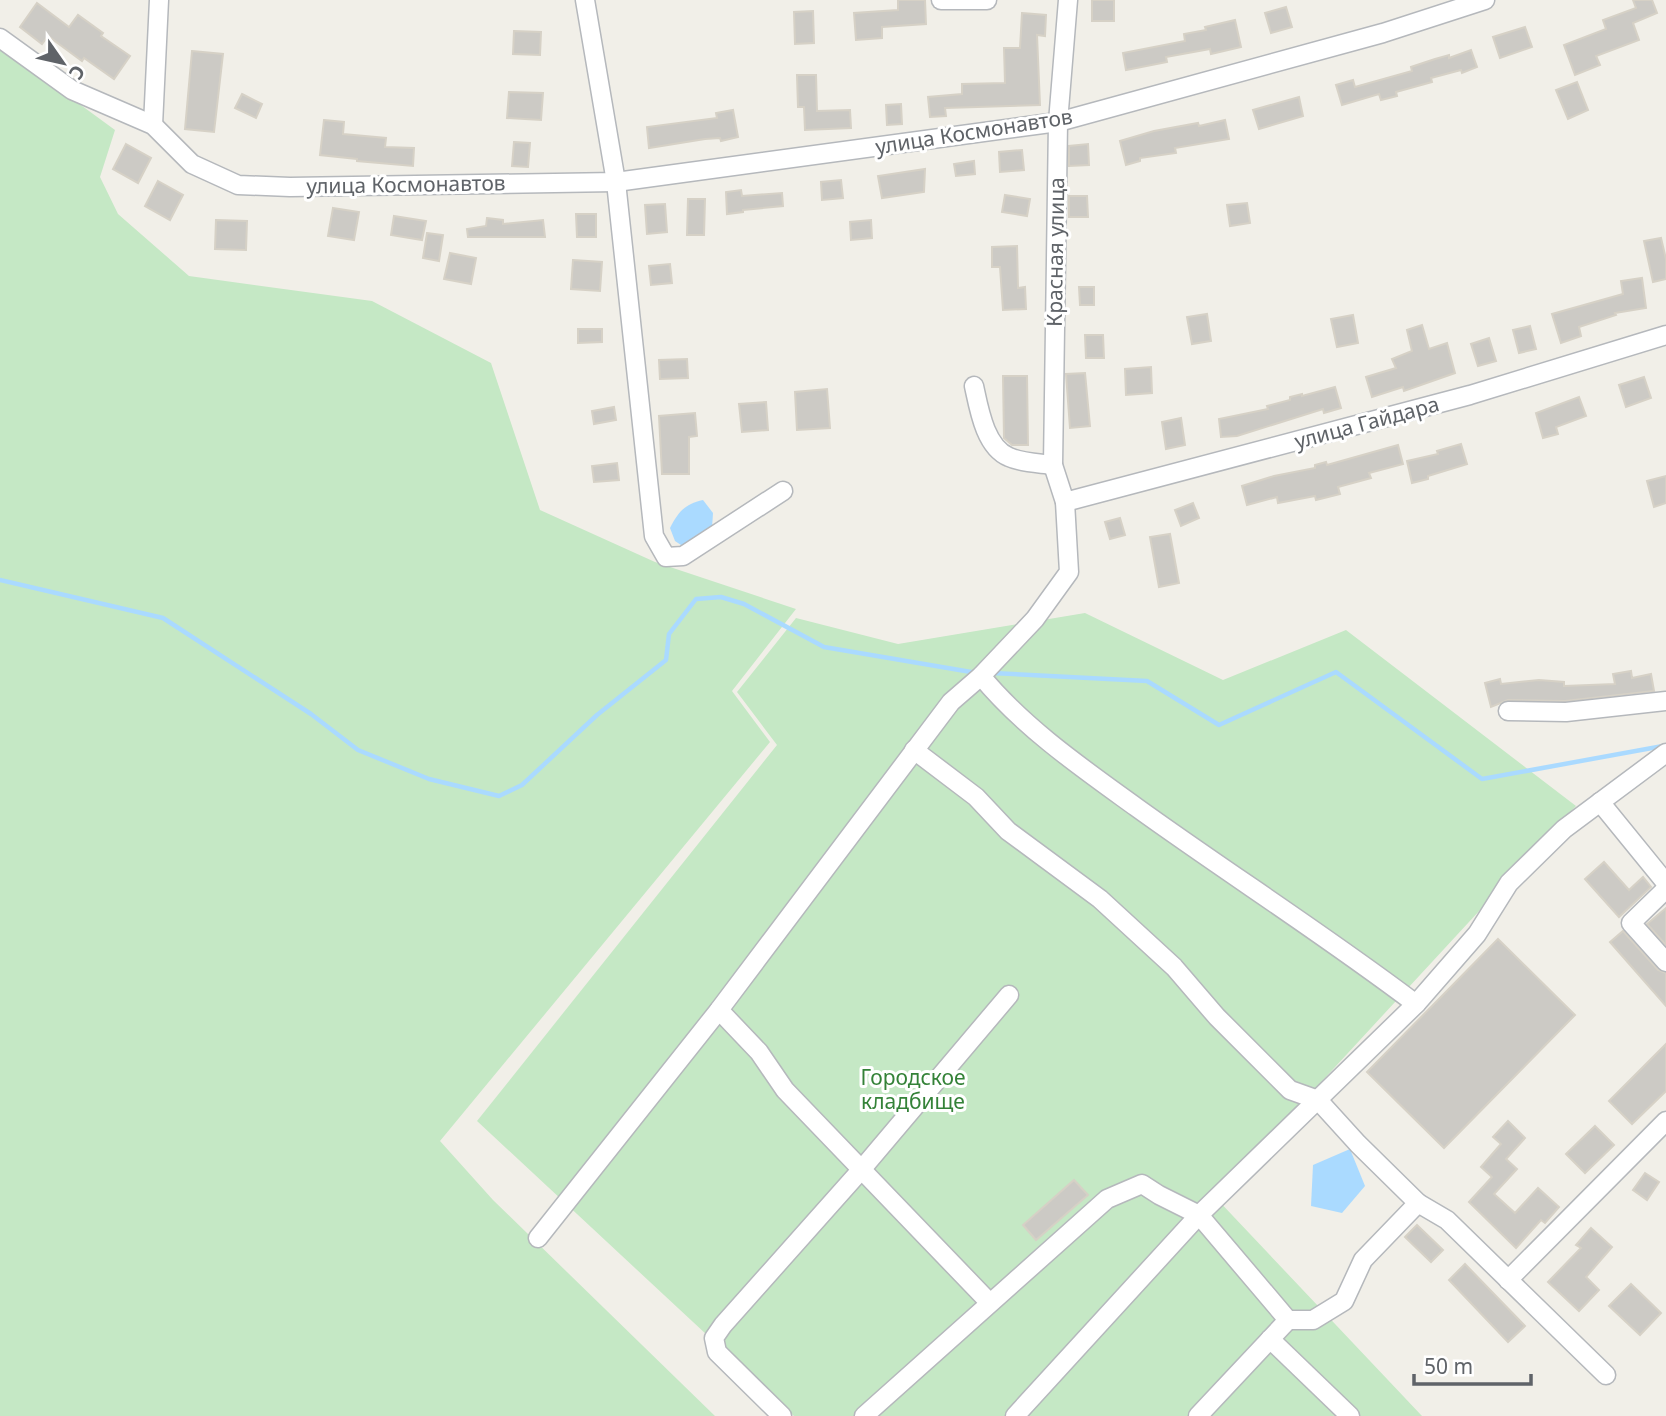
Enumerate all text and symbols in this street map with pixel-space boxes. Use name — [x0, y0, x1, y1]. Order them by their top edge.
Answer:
north arrow — [28, 28, 98, 98]
text: С — [63, 60, 91, 85]
street label: улица Космонавтов — [873, 102, 1074, 160]
street label: улица Космонавтов — [306, 168, 506, 200]
street label: Красная улица — [1040, 177, 1070, 327]
street label: улица Гайдара — [1291, 389, 1442, 455]
park label: Городское кладбище — [860, 1063, 966, 1115]
scale bar — [1414, 1342, 1531, 1386]
text: 50 m — [1424, 1352, 1473, 1380]

